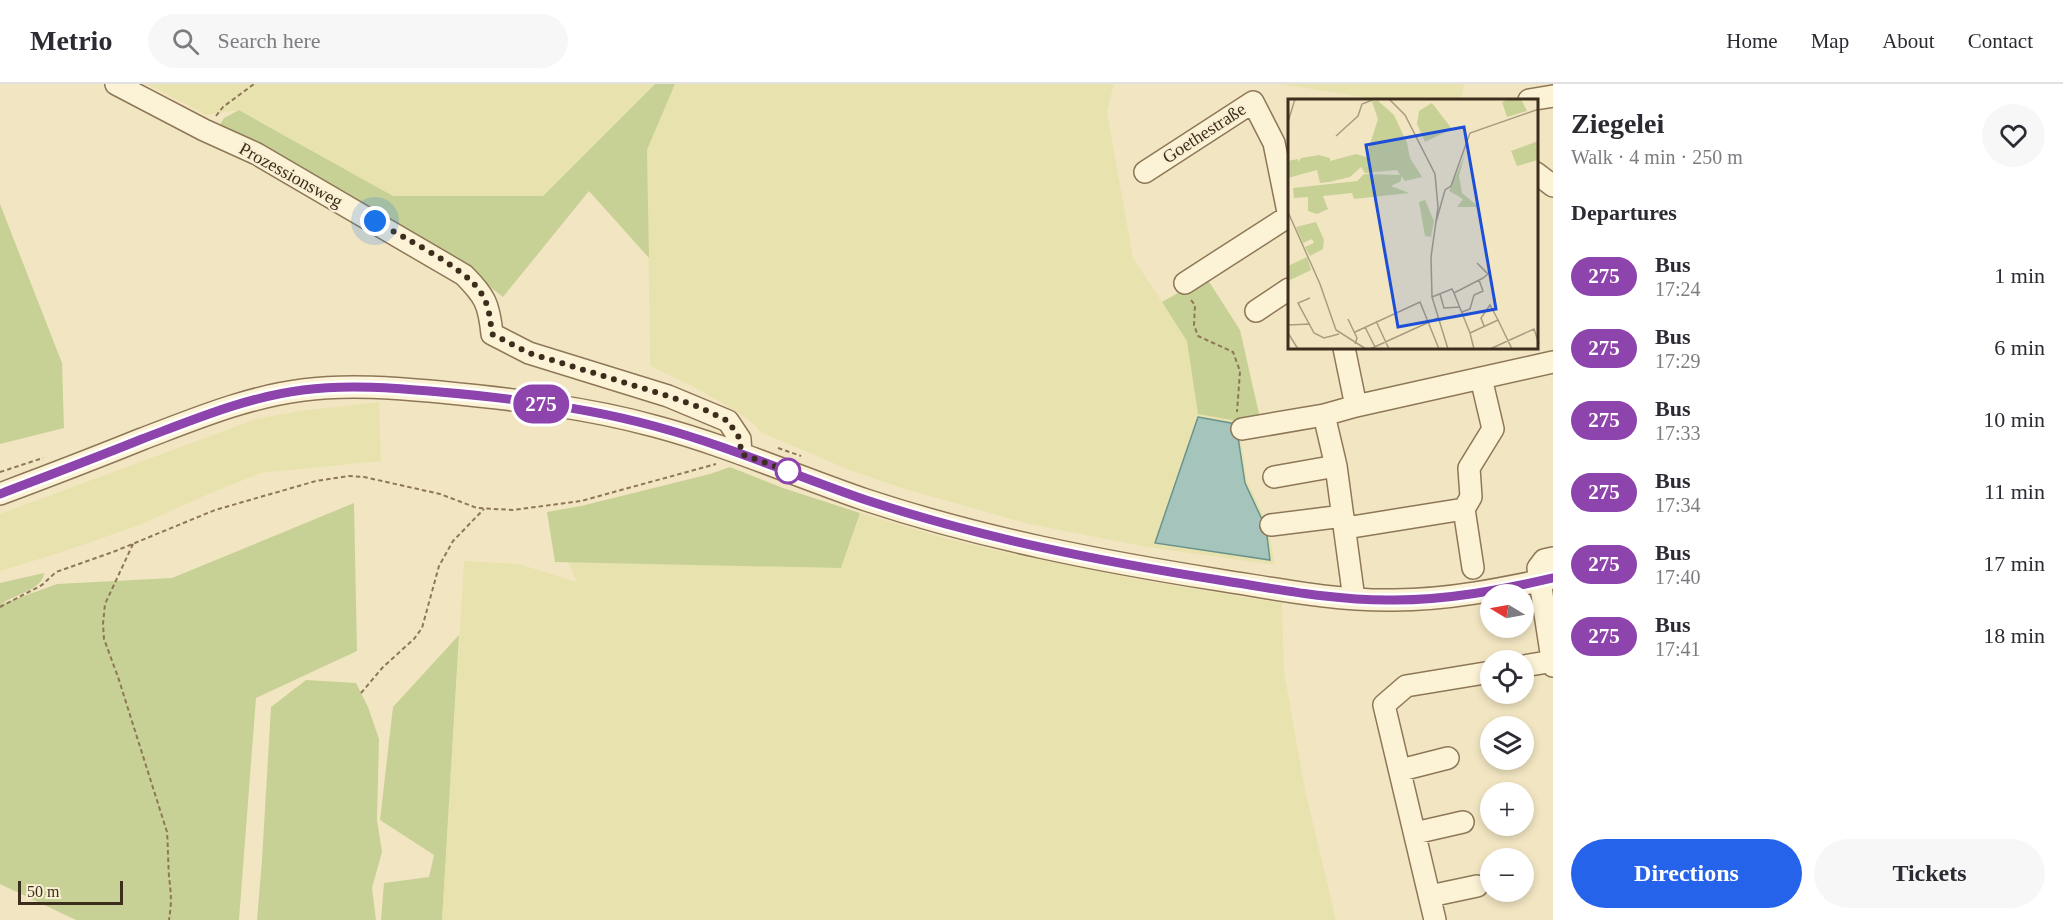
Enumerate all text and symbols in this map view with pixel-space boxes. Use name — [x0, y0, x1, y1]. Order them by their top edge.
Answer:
search box — [148, 14, 568, 68]
text: Metrio — [30, 25, 112, 56]
icon: search — [169, 25, 202, 58]
text: Search here — [217, 28, 321, 53]
text: Home — [1726, 29, 1778, 53]
text: Map — [1811, 29, 1849, 53]
text: About — [1882, 29, 1935, 53]
text: Contact — [1968, 29, 2033, 53]
street label: Goethestraße — [1159, 99, 1249, 167]
inset map — [1288, 99, 1538, 350]
button: heart — [1982, 104, 2045, 167]
text: Ziegelei — [1571, 108, 1664, 139]
street label: Prozessionsweg — [236, 138, 346, 212]
text: Walk · 4 min · 250 m — [1571, 146, 1743, 168]
text: Departures — [1571, 200, 1677, 225]
your location — [360, 206, 390, 236]
text: Bus — [1655, 252, 1690, 277]
text: 1 min — [1994, 263, 2045, 288]
text: 275 — [1588, 264, 1620, 288]
text: 17:24 — [1655, 278, 1701, 300]
text: Bus — [1655, 324, 1690, 349]
text: 6 min — [1994, 335, 2045, 360]
text: 275 — [1588, 336, 1620, 360]
text: 17:29 — [1655, 350, 1701, 372]
line badge: 275 — [506, 384, 576, 424]
text: 275 — [525, 392, 557, 416]
text: Bus — [1655, 396, 1690, 421]
text: 10 min — [1983, 407, 2045, 432]
text: 275 — [1588, 408, 1620, 432]
text: 17:33 — [1655, 422, 1701, 444]
unlabelled marker — [775, 458, 801, 484]
text: Bus — [1655, 468, 1690, 493]
text: 11 min — [1984, 479, 2045, 504]
text: 275 — [1588, 480, 1620, 504]
text: 17:34 — [1655, 494, 1701, 516]
text: Bus — [1655, 540, 1690, 565]
text: 17 min — [1983, 551, 2045, 576]
text: 275 — [1588, 552, 1620, 576]
text: 17:40 — [1655, 566, 1701, 588]
north arrow — [1480, 584, 1534, 638]
map controls — [1480, 584, 1534, 902]
text: Bus — [1655, 612, 1690, 637]
text: 18 min — [1983, 623, 2045, 648]
text: 275 — [1588, 624, 1620, 648]
text: 17:41 — [1655, 638, 1701, 660]
button: locate — [1480, 650, 1534, 704]
button: layers — [1480, 716, 1534, 770]
button: + — [1480, 782, 1534, 836]
button: Directions — [1571, 839, 1802, 908]
button: Tickets — [1814, 839, 2045, 908]
button: − — [1480, 848, 1534, 902]
scale bar — [18, 878, 123, 906]
text: 50 m — [27, 883, 59, 900]

